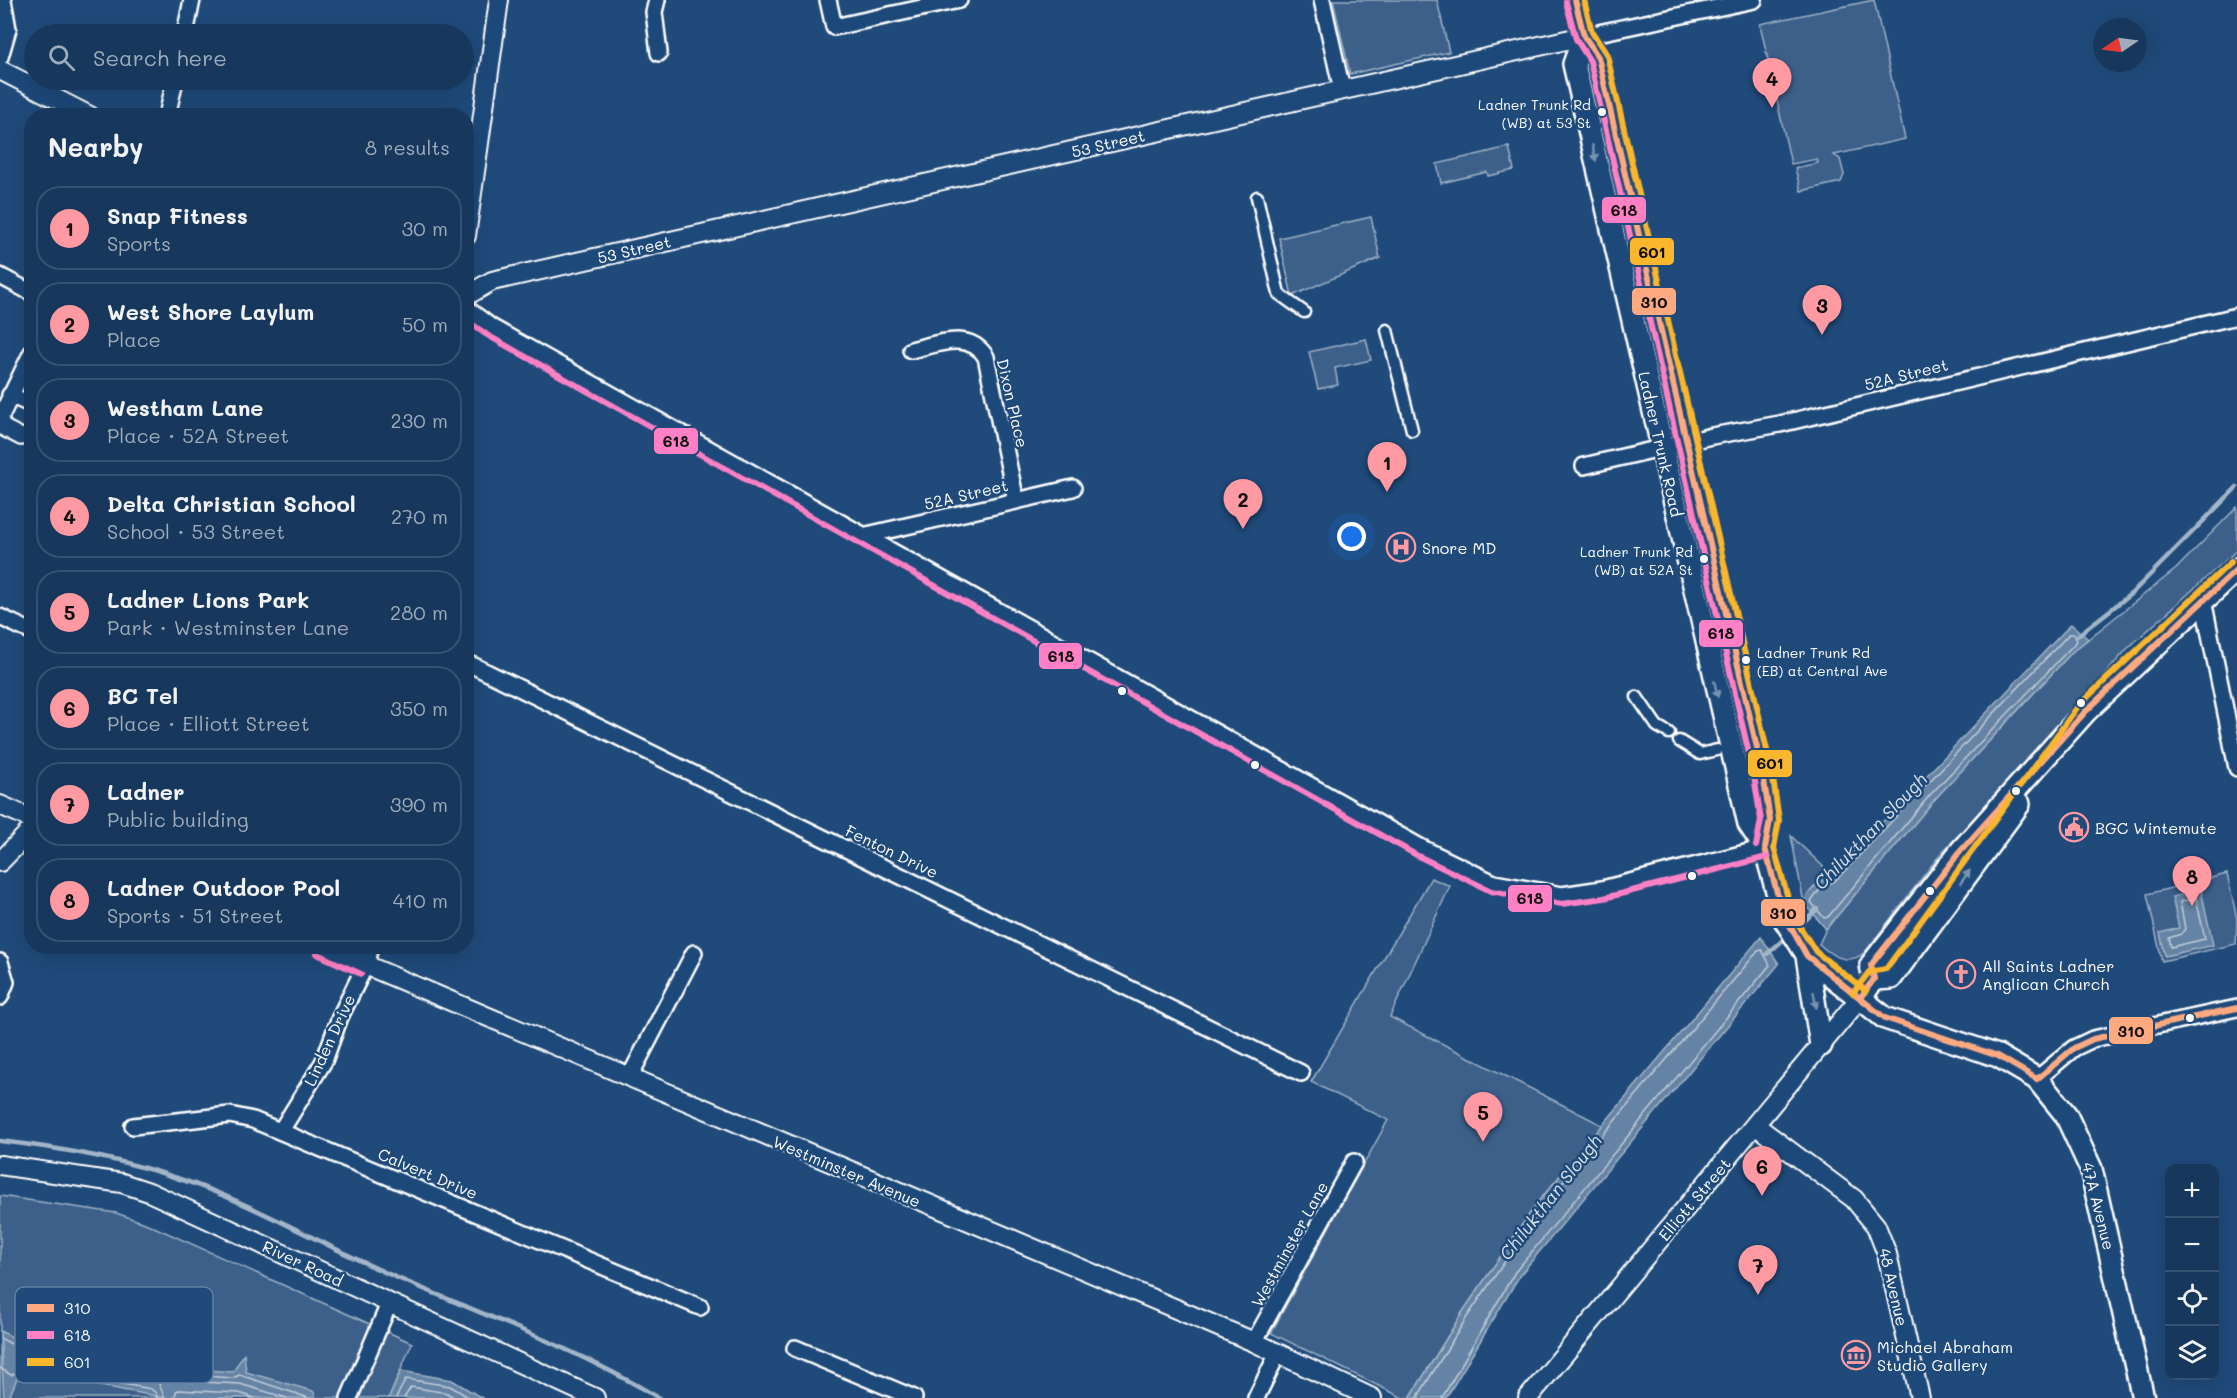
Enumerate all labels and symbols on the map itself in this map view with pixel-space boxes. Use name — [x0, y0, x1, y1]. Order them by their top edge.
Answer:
north arrow — [2093, 18, 2147, 72]
pin: 4 — [1752, 58, 1792, 108]
place label: Ladner Trunk Rd (WB) at 53 St — [1478, 95, 1591, 132]
marker: Ladner Trunk Rd (WB) at 53 St — [1596, 106, 1608, 118]
street label: 53 Street — [1069, 124, 1147, 162]
one-way arrow — [1590, 144, 1599, 163]
line badge: 618 — [1601, 196, 1647, 224]
text: 618 — [1611, 199, 1637, 220]
street label: 53 Street — [595, 230, 673, 268]
line badge: 601 — [1629, 237, 1675, 266]
text: 601 — [1638, 241, 1666, 262]
pin: 3 — [1802, 286, 1842, 335]
line badge: 310 — [1631, 287, 1677, 316]
text: 310 — [1641, 291, 1667, 312]
street label: 52A Street — [1862, 353, 1950, 395]
street label: Dixon Place — [993, 357, 1033, 449]
street label: Ladner Trunk Road — [1634, 369, 1688, 519]
line badge: 618 — [653, 427, 699, 455]
text: 618 — [663, 430, 689, 451]
pin: 1 — [1368, 442, 1406, 492]
street label: 52A Street — [922, 474, 1010, 514]
pin: 2 — [1224, 480, 1262, 529]
your location — [1337, 522, 1366, 551]
hospital icon: Snore MD — [1385, 531, 1417, 563]
place label: Snore MD — [1422, 537, 1496, 558]
place label: Ladner Trunk Rd (WB) at 52A St — [1580, 542, 1693, 579]
marker: Ladner Trunk Rd (WB) at 52A St — [1698, 553, 1710, 565]
line badge: 618 — [1698, 619, 1744, 648]
text: 618 — [1708, 622, 1734, 643]
line badge: 618 — [1038, 642, 1083, 670]
place label: Ladner Trunk Rd (EB) at Central Ave — [1757, 643, 1888, 680]
text: 618 — [1048, 645, 1074, 666]
marker: Ladner Trunk Rd (EB) at Central Ave — [1740, 654, 1752, 666]
one-way arrow — [1712, 680, 1722, 698]
unlabelled marker — [1116, 685, 1128, 697]
unlabelled marker — [2075, 697, 2087, 709]
line badge: 601 — [1747, 749, 1793, 778]
text: 601 — [1756, 752, 1784, 773]
unlabelled marker — [1249, 759, 1261, 771]
water label: Chilukthan Slough — [1808, 768, 1932, 894]
unlabelled marker — [2010, 785, 2022, 797]
public building icon: BGC Wintemute — [2058, 811, 2090, 843]
place label: BGC Wintemute — [2095, 817, 2217, 838]
street label: Fenton Drive — [842, 820, 942, 882]
pin: 8 — [2172, 856, 2212, 906]
unlabelled marker — [1686, 870, 1698, 882]
one-way arrow — [1959, 870, 1971, 886]
line badge: 618 — [1507, 884, 1553, 913]
unlabelled marker — [1924, 885, 1936, 897]
text: 618 — [1517, 887, 1543, 908]
line badge: 310 — [1760, 898, 1806, 927]
text: 310 — [1770, 902, 1796, 923]
place label: All Saints Ladner Anglican Church — [1982, 955, 2114, 994]
church icon: All Saints Ladner Anglican Church — [1945, 958, 1977, 990]
street label: Linden Drive — [299, 991, 359, 1089]
one-way arrow — [1811, 991, 1820, 1010]
unlabelled marker — [2184, 1012, 2196, 1024]
line badge: 310 — [2108, 1016, 2154, 1045]
text: 310 — [2118, 1020, 2144, 1041]
pin: 5 — [1464, 1092, 1502, 1142]
water label: Chilukthan Slough — [1493, 1129, 1607, 1265]
street label: Westminster Avenue — [770, 1130, 924, 1212]
street label: Calvert Drive — [375, 1143, 481, 1203]
pin: 6 — [1742, 1146, 1782, 1196]
street label: Elliott Street — [1653, 1153, 1735, 1245]
street label: 47A Avenue — [2078, 1160, 2120, 1252]
street label: Westminster Lane — [1246, 1178, 1332, 1310]
street label: River Road — [259, 1235, 347, 1291]
pin: 7 — [1738, 1246, 1778, 1295]
street label: 48 Avenue — [1875, 1246, 1913, 1328]
legend — [15, 1287, 213, 1383]
text: 310 — [64, 1297, 91, 1318]
text: 618 — [64, 1324, 91, 1345]
place label: Michael Abraham Studio Gallery — [1877, 1336, 2013, 1375]
museum icon: Michael Abraham Studio Gallery — [1840, 1339, 1872, 1371]
text: 601 — [64, 1351, 91, 1372]

